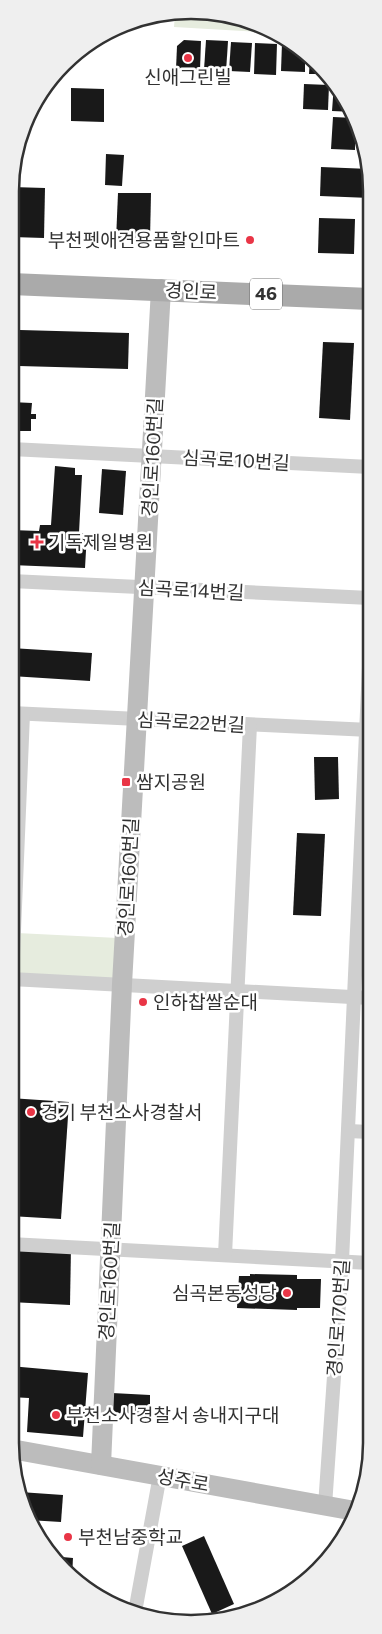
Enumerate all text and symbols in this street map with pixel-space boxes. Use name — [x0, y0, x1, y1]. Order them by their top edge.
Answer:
marker: 신애그린빌 — [182, 52, 194, 64]
place label: 신애그린빌 — [144, 65, 232, 88]
place label: 부천펫애견용품할인마트 — [48, 228, 240, 251]
marker: 부천펫애견용품할인마트 — [244, 234, 256, 246]
street label: 경인로 — [164, 278, 218, 303]
road number: 46 — [250, 278, 282, 310]
street label: 경인로160번길 — [137, 397, 166, 517]
street label: 심곡로10번길 — [182, 445, 291, 474]
place label: 기독제일병원 — [48, 530, 153, 553]
marker: 기독제일병원 — [30, 535, 44, 549]
street label: 심곡로14번길 — [137, 575, 245, 604]
street label: 심곡로22번길 — [136, 707, 246, 736]
place label: 쌈지공원 — [136, 770, 206, 793]
marker: 쌈지공원 — [120, 776, 132, 788]
street label: 경인로160번길 — [113, 817, 142, 937]
place label: 인하찹쌀순대 — [153, 990, 258, 1013]
marker: 인하찹쌀순대 — [137, 996, 149, 1008]
place label: 경기 부천소사경찰서 — [41, 1100, 202, 1123]
marker: 경기 부천소사경찰서 — [25, 1106, 37, 1118]
street label: 경인로160번길 — [94, 1221, 123, 1341]
street label: 경인로170번길 — [322, 1258, 353, 1378]
place label: 심곡본동성당 — [172, 1281, 277, 1304]
marker: 심곡본동성당 — [281, 1287, 293, 1299]
place label: 부천소사경찰서 송내지구대 — [66, 1403, 279, 1426]
marker: 부천소사경찰서 송내지구대 — [50, 1409, 62, 1421]
street label: 성주로 — [155, 1464, 211, 1495]
place label: 부천남중학교 — [78, 1525, 183, 1548]
marker: 부천남중학교 — [62, 1531, 74, 1543]

